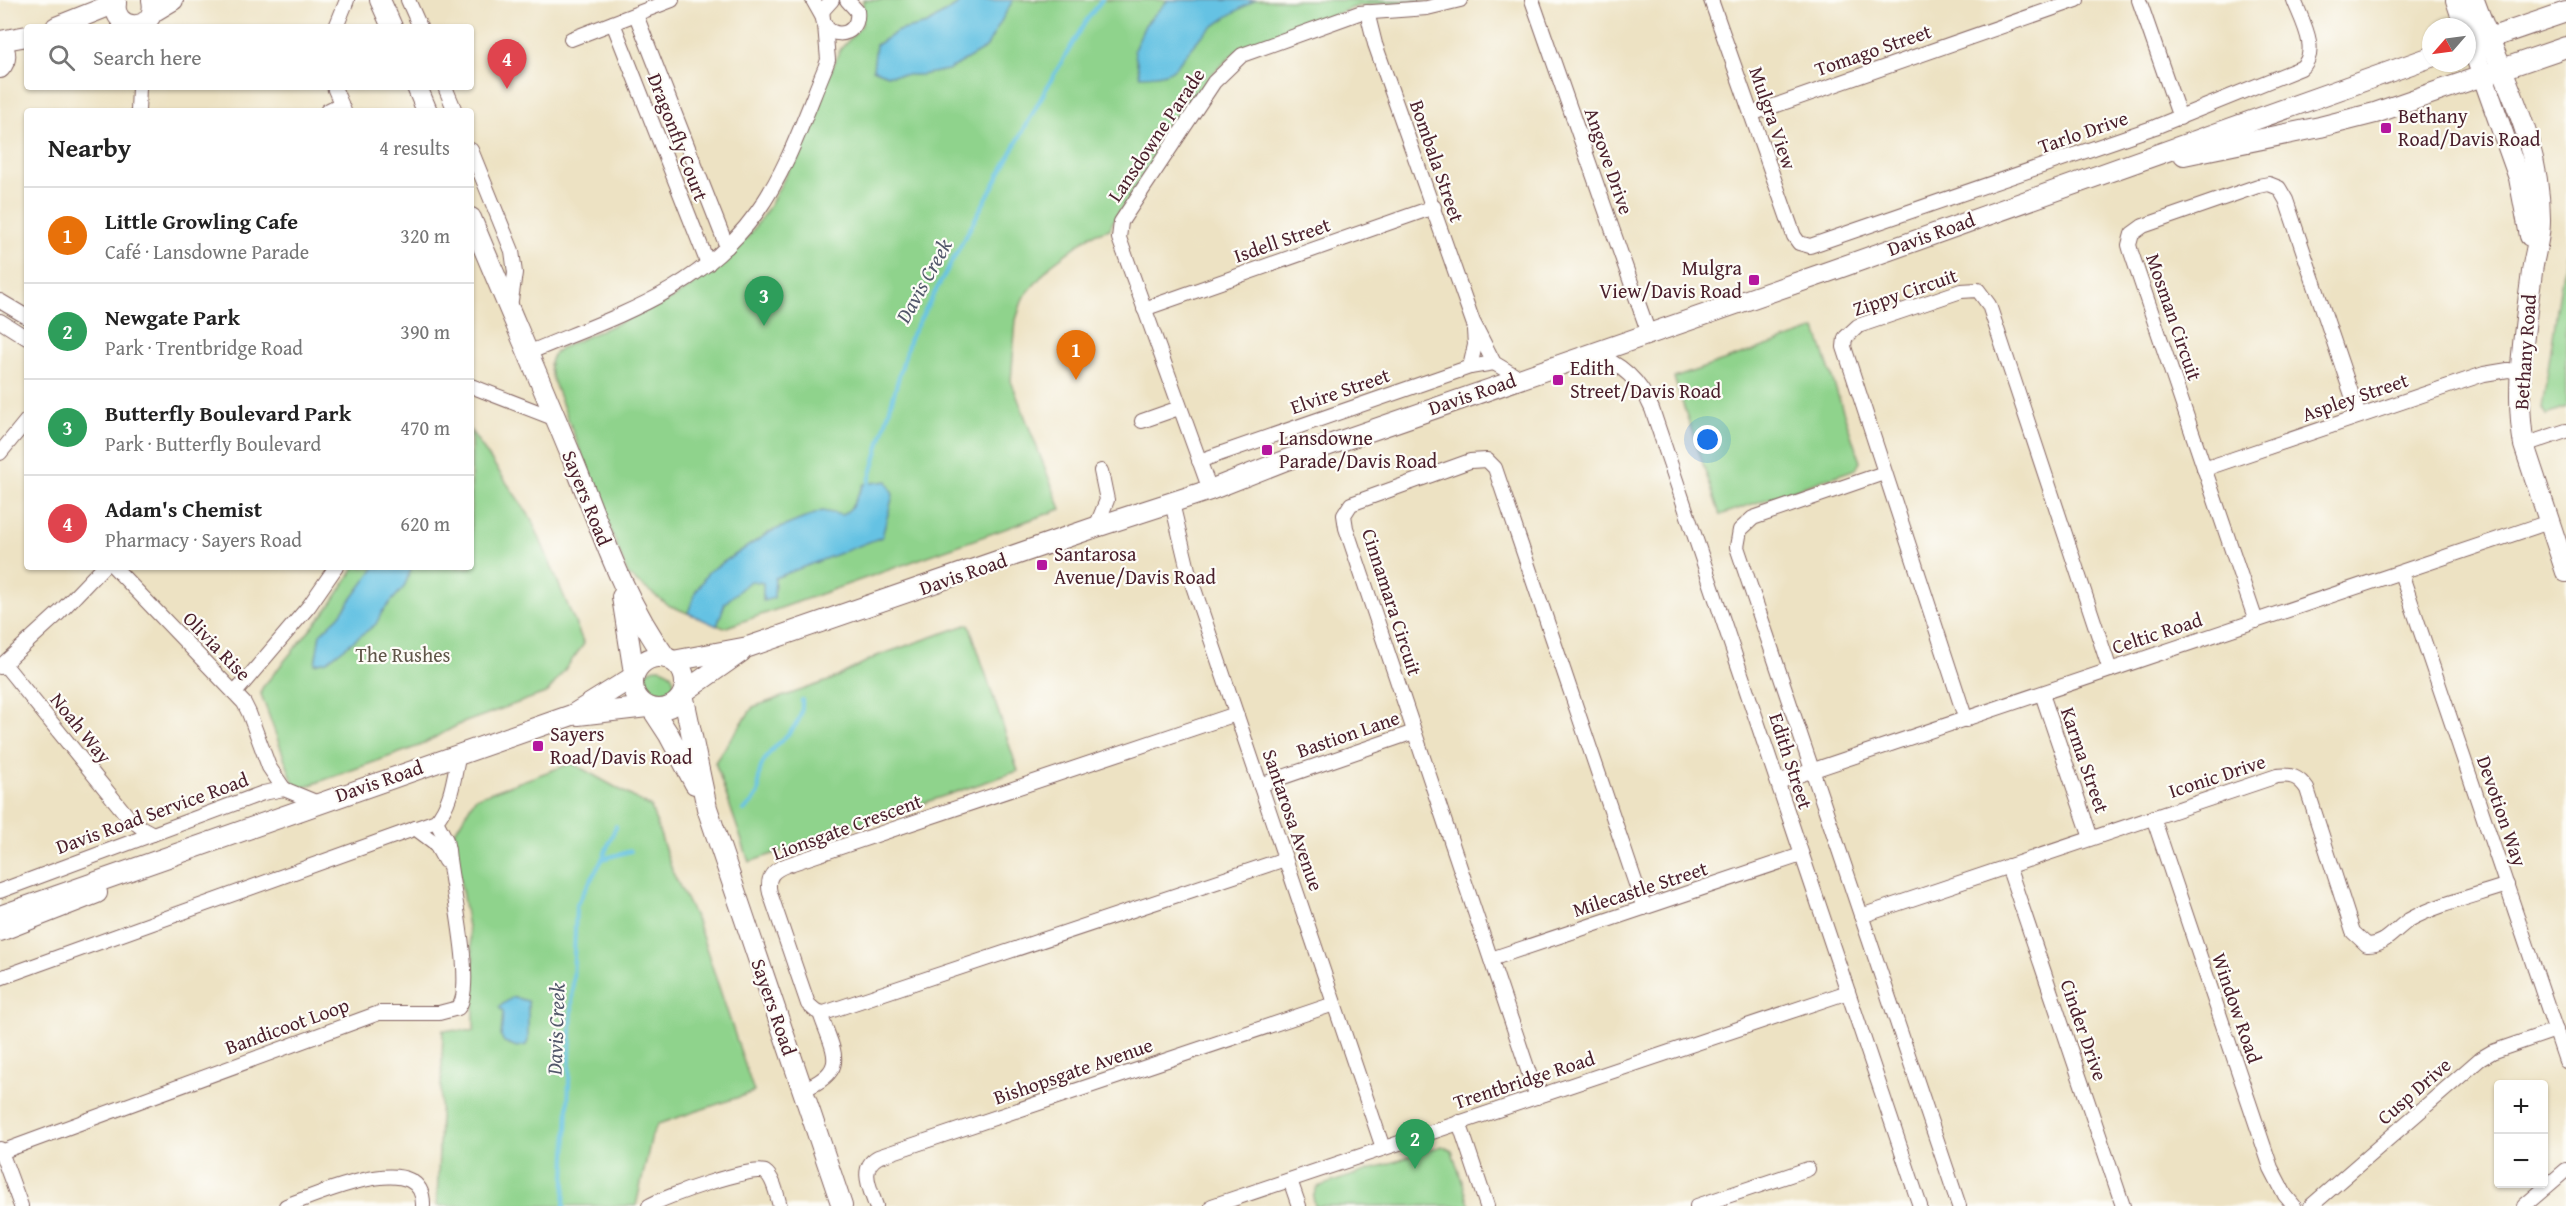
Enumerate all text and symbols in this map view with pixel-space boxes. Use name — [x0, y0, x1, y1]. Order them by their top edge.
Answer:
street label: Tomago Street — [1811, 16, 1935, 83]
north arrow — [2422, 18, 2476, 72]
search box — [24, 24, 474, 90]
pin: 4 — [488, 40, 526, 89]
icon: search — [45, 41, 78, 74]
text: Search here — [93, 41, 202, 73]
street label: Lansdowne Parade — [1100, 62, 1211, 207]
street label: Mulgra View — [1742, 63, 1805, 174]
street label: Dragonfly Court — [641, 69, 716, 205]
street label: Bombala Street — [1403, 96, 1472, 226]
place label: Bethany Road/Davis Road — [2398, 101, 2541, 153]
street label: Tarlo Drive — [2034, 103, 2132, 160]
street label: Angove Drive — [1578, 104, 1641, 218]
marker: Bethany Road/Davis Road — [2379, 121, 2393, 135]
text: Nearby — [48, 128, 131, 167]
text: 4 results — [379, 133, 450, 162]
street label: Davis Road — [1883, 204, 1979, 263]
text: Little Growling Cafe — [105, 205, 298, 237]
street label: Isdell Street — [1230, 209, 1334, 270]
text: 1 — [62, 221, 73, 250]
text: 320 m — [400, 221, 450, 250]
water label: Davis Creek — [887, 233, 960, 329]
text: Café · Lansdowne Parade — [105, 237, 309, 266]
street label: Mosman Circuit — [2139, 249, 2210, 384]
place label: Mulgra View/Davis Road — [1599, 253, 1743, 305]
street label: Zippy Circuit — [1849, 260, 1961, 323]
marker: Mulgra View/Davis Road — [1747, 273, 1761, 287]
pin: 3 — [744, 276, 783, 326]
street label: Bethany Road — [2506, 293, 2543, 411]
text: Newgate Park — [105, 301, 240, 333]
text: 2 — [62, 317, 73, 346]
text: 390 m — [400, 317, 450, 346]
pin: 1 — [1056, 330, 1096, 380]
text: Park · Trentbridge Road — [105, 333, 303, 362]
place label: Edith Street/Davis Road — [1570, 353, 1721, 405]
street label: Elvire Street — [1286, 360, 1394, 421]
street label: Davis Road — [1424, 365, 1520, 422]
street label: Aspley Street — [2298, 365, 2412, 428]
marker: Edith Street/Davis Road — [1551, 373, 1565, 387]
text: Butterfly Boulevard Park — [105, 397, 351, 429]
text: 3 — [62, 413, 73, 442]
text: 470 m — [400, 413, 450, 442]
place label: Lansdowne Parade/Davis Road — [1279, 423, 1438, 475]
your location — [1693, 425, 1722, 454]
text: Park · Butterfly Boulevard — [105, 429, 321, 458]
marker: Lansdowne Parade/Davis Road — [1260, 443, 1274, 457]
street label: Sayers Road — [555, 446, 620, 550]
text: Adam's Chemist — [105, 493, 262, 525]
text: 4 — [62, 509, 73, 538]
text: 620 m — [400, 509, 450, 538]
text: Pharmacy · Sayers Road — [105, 525, 302, 554]
street label: Cinnamara Circuit — [1355, 525, 1430, 679]
place label: Santarosa Avenue/Davis Road — [1054, 539, 1216, 591]
street label: Davis Road — [915, 545, 1011, 602]
marker: Santarosa Avenue/Davis Road — [1035, 558, 1049, 572]
street label: Olivia Rise — [177, 604, 258, 687]
street label: Celtic Road — [2108, 604, 2206, 661]
park label: The Rushes — [355, 640, 451, 669]
street label: Noah Way — [44, 686, 119, 769]
street label: Bastion Lane — [1293, 702, 1403, 765]
street label: Karma Street — [2054, 703, 2117, 817]
street label: Edith Street — [1762, 709, 1821, 813]
place label: Sayers Road/Davis Road — [550, 719, 693, 771]
marker: Sayers Road/Davis Road — [531, 739, 545, 753]
street label: Santarosa Avenue — [1256, 745, 1331, 895]
street label: Iconic Drive — [2165, 746, 2269, 805]
street label: Davis Road — [331, 752, 427, 809]
street label: Devotion Way — [2470, 752, 2535, 870]
street label: Davis Road Service Road — [52, 764, 252, 861]
street label: Lionsgate Crescent — [768, 786, 926, 867]
street label: Milecastle Street — [1569, 853, 1711, 924]
street label: Window Road — [2205, 949, 2270, 1067]
street label: Sayers Road — [744, 955, 805, 1059]
street label: Cinder Drive — [2054, 975, 2115, 1084]
water label: Davis Creek — [538, 982, 573, 1077]
street label: Bandicoot Loop — [221, 990, 353, 1061]
street label: Bishopsgate Avenue — [989, 1030, 1156, 1111]
street label: Trentbridge Road — [1449, 1043, 1599, 1116]
street label: Cusp Drive — [2370, 1050, 2457, 1131]
map controls — [2494, 1080, 2548, 1188]
button: + — [2494, 1080, 2548, 1134]
pin: 2 — [1396, 1120, 1434, 1169]
button: − — [2494, 1134, 2548, 1188]

